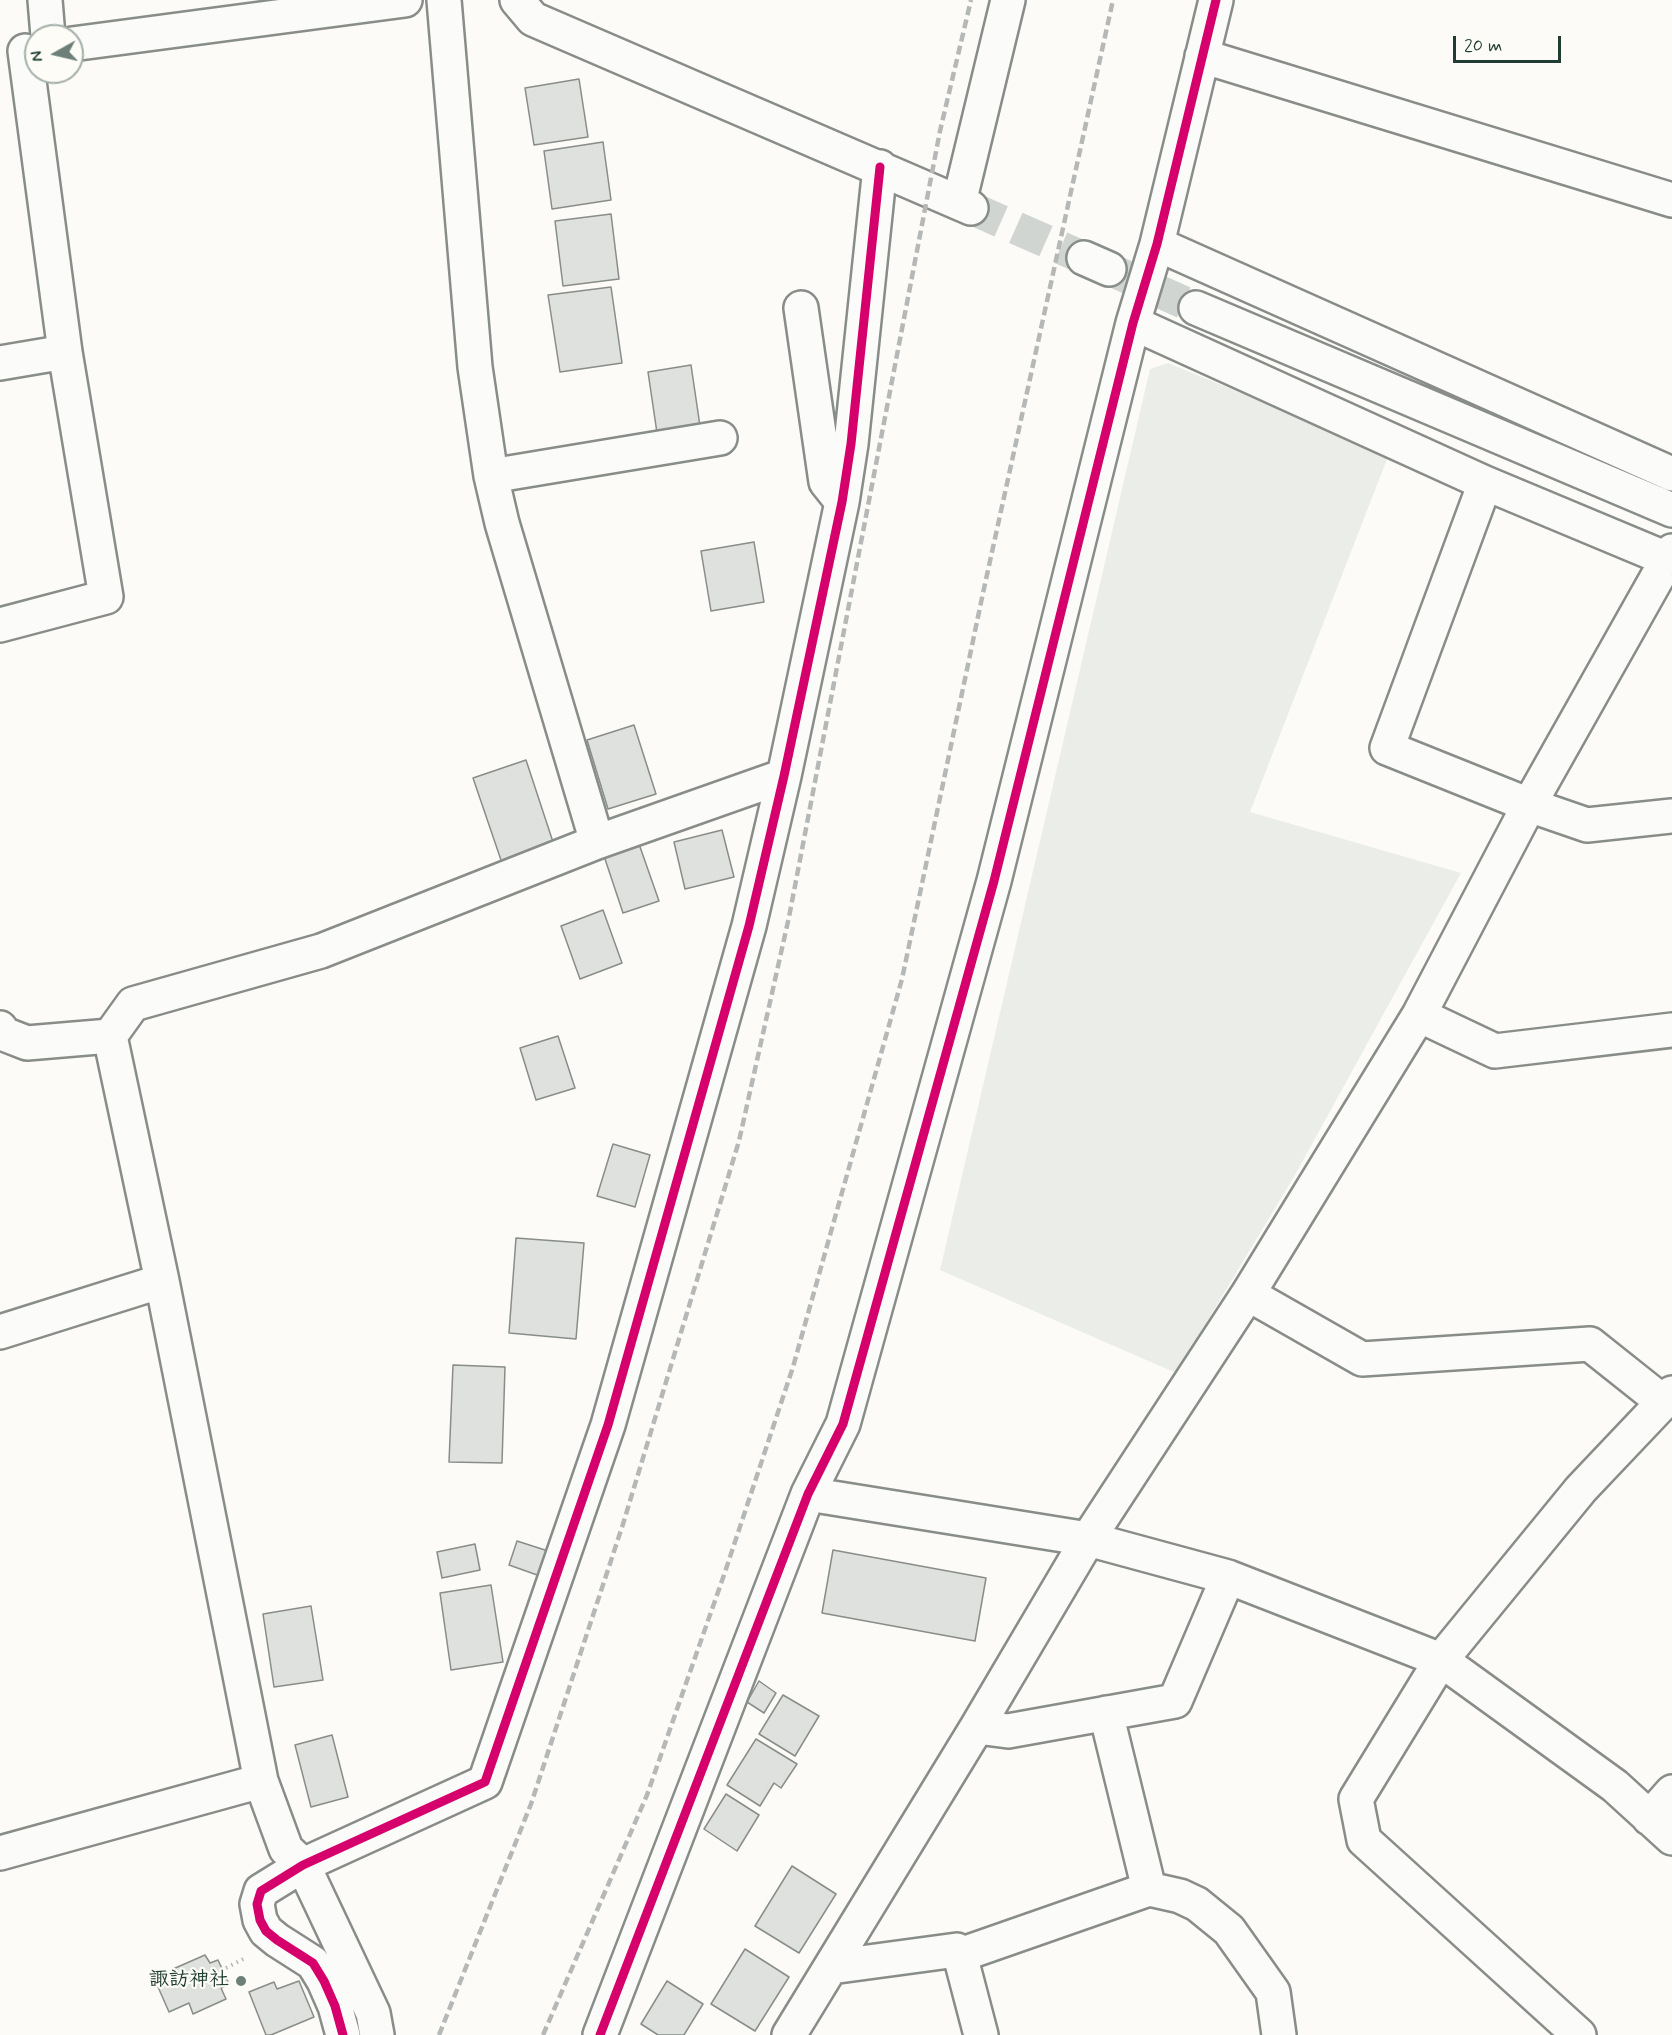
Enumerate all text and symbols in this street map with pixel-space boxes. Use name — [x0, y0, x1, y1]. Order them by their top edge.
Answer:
north arrow — [24, 24, 84, 84]
scale bar — [1456, 24, 1564, 62]
text: 20 m — [1464, 34, 1502, 58]
text: N — [27, 50, 49, 63]
place label: 諏訪神社 — [149, 1969, 229, 1993]
marker: 諏訪神社 — [234, 1974, 248, 1988]

